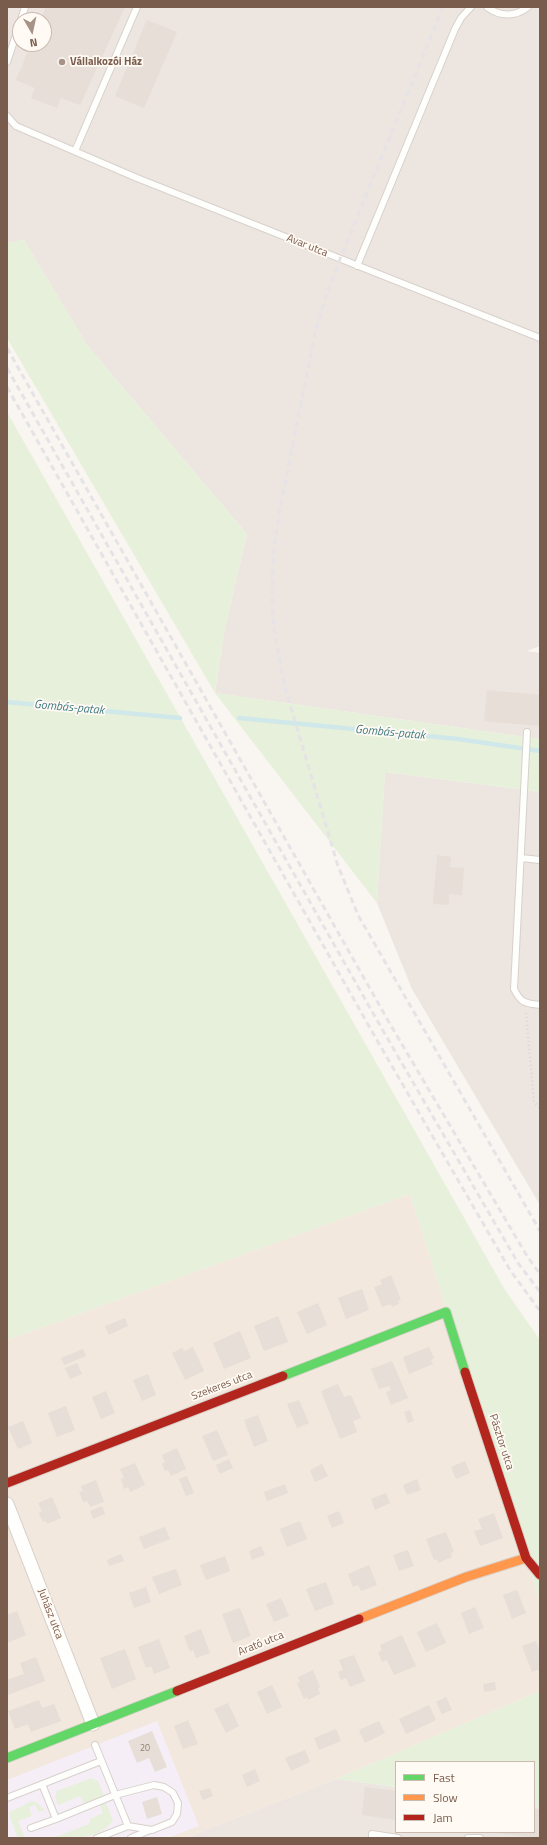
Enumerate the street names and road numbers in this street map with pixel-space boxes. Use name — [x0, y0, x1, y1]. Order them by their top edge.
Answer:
street label: Avar utca — [284, 232, 330, 260]
street label: Szekeres utca — [190, 1368, 254, 1404]
street label: Pásztor utca — [486, 1412, 516, 1472]
street label: Juhász utca — [34, 1587, 66, 1641]
street label: Arató utca — [236, 1629, 286, 1659]

